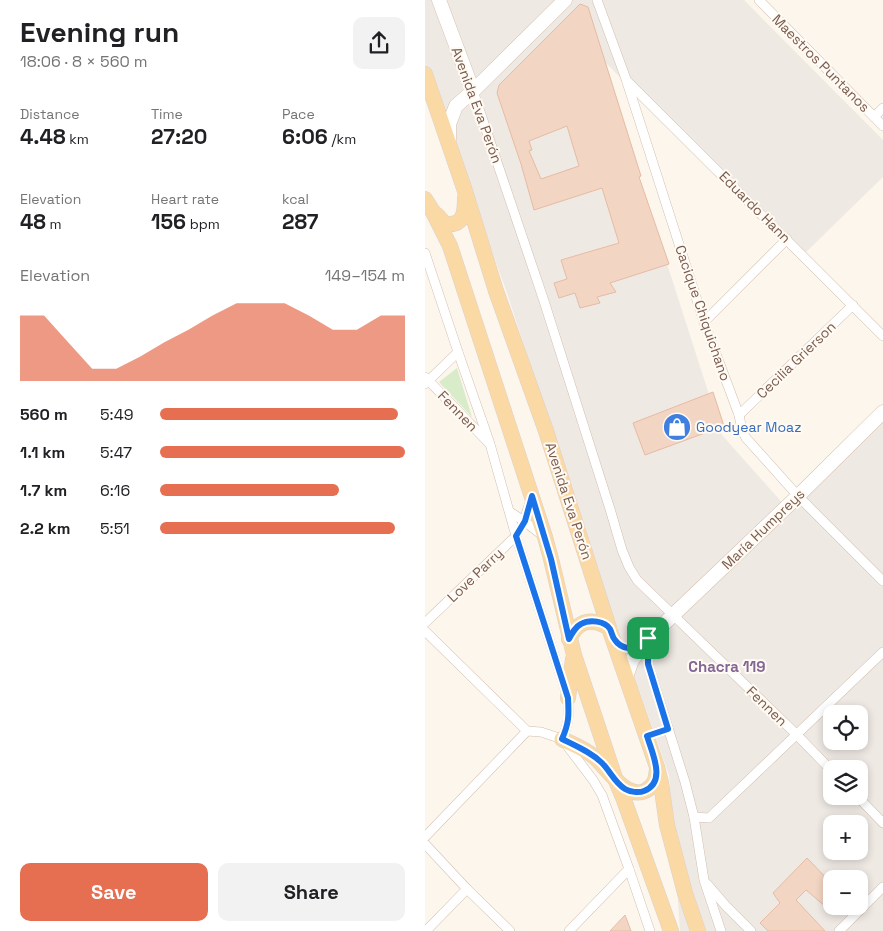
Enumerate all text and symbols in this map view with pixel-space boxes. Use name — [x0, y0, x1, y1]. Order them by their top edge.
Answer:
street label: Maestros Puntanos — [768, 10, 874, 116]
text: Evening run — [20, 14, 179, 50]
button: share — [353, 17, 405, 69]
street label: Avenida Eva Perón — [448, 44, 506, 166]
text: 18:06 · 8 × 560 m — [20, 51, 148, 72]
text: Distance — [20, 105, 80, 123]
text: Time — [151, 105, 183, 123]
text: Pace — [282, 105, 315, 123]
text: 4.48 — [20, 123, 66, 150]
text: 27:20 — [151, 123, 207, 150]
text: 6:06 — [282, 123, 328, 150]
text: km — [66, 130, 89, 148]
text: /km — [328, 130, 356, 148]
street label: Eduardo Hann — [715, 167, 795, 247]
text: Elevation — [20, 190, 81, 208]
text: Heart rate — [151, 190, 219, 208]
text: kcal — [282, 190, 309, 208]
text: 48 — [20, 208, 46, 235]
text: 156 — [151, 208, 186, 235]
text: 287 — [282, 208, 319, 235]
text: m — [46, 215, 62, 233]
text: bpm — [186, 215, 220, 233]
street label: Cacique Chiquichano — [671, 243, 735, 383]
text: Elevation — [20, 265, 90, 286]
text: 149–154 m — [325, 265, 405, 286]
street label: Cecilia Grierson — [752, 318, 840, 402]
street label: Fennen — [434, 387, 482, 435]
text: 560 m — [20, 404, 68, 425]
text: 5:49 — [100, 404, 133, 425]
shop icon: Goodyear Moaz — [662, 412, 692, 442]
place label: Goodyear Moaz — [696, 418, 801, 436]
street label: Avenida Eva Perón — [542, 440, 596, 562]
text: 1.1 km — [20, 442, 65, 463]
text: 5:47 — [100, 442, 132, 463]
text: 1.7 km — [20, 480, 67, 501]
text: 6:16 — [100, 480, 130, 501]
street label: María Humpreys — [718, 485, 808, 573]
text: 2.2 km — [20, 518, 71, 539]
text: 5:51 — [100, 518, 130, 539]
street label: Love Parry — [443, 544, 507, 606]
pin — [627, 617, 669, 659]
icon: arrive — [634, 624, 662, 652]
district label: Chacra 119 — [688, 657, 766, 676]
street label: Fennen — [743, 682, 791, 730]
map controls — [823, 705, 868, 915]
button: locate — [823, 705, 868, 750]
button: layers — [823, 760, 868, 805]
button: + — [823, 815, 868, 860]
button: Save — [20, 863, 208, 921]
button: Share — [218, 863, 405, 921]
button: − — [823, 870, 868, 915]

